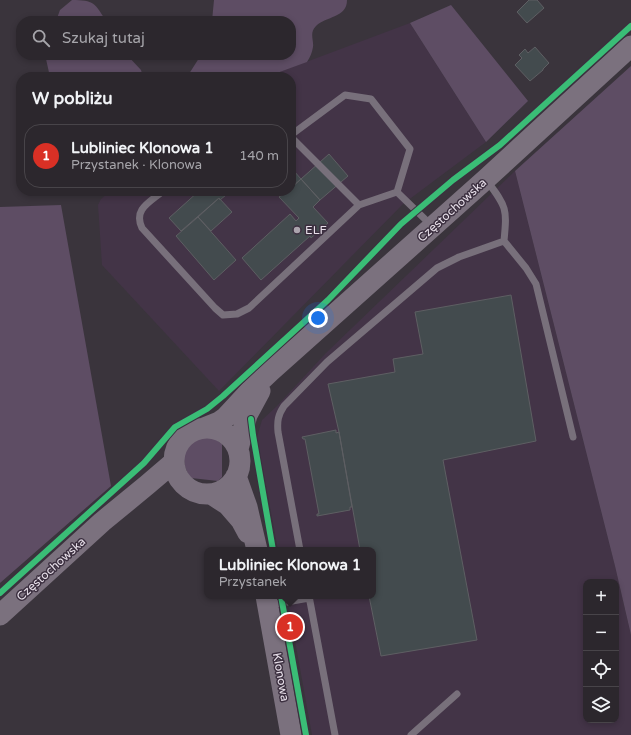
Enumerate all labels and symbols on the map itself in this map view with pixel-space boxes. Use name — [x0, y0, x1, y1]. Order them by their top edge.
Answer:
street label: Częstochowska — [415, 175, 489, 245]
place label: ELF — [305, 223, 327, 237]
marker: ELF — [292, 225, 302, 235]
your location — [308, 308, 328, 328]
street label: Częstochowska — [14, 534, 88, 604]
pin: 1 — [277, 612, 303, 642]
street label: Klonowa — [270, 652, 292, 702]

